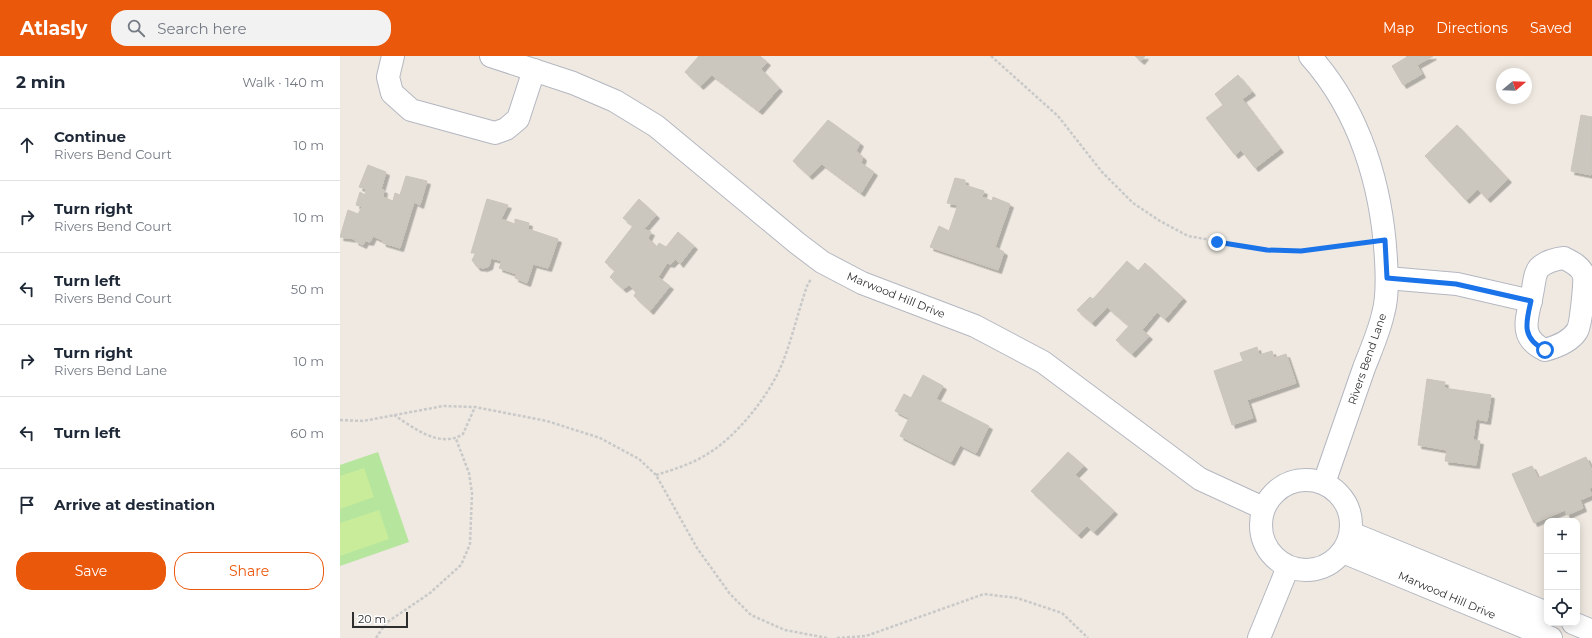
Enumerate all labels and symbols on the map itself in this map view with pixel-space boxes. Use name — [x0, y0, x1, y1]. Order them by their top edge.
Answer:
north arrow — [1496, 68, 1532, 104]
route end — [1208, 233, 1226, 251]
street label: Marwood Hill Drive — [845, 269, 947, 321]
street label: Rivers Bend Lane — [1345, 311, 1389, 407]
route start — [1536, 341, 1554, 359]
street label: Marwood Hill Drive — [1396, 568, 1498, 622]
scale bar — [352, 610, 408, 629]

